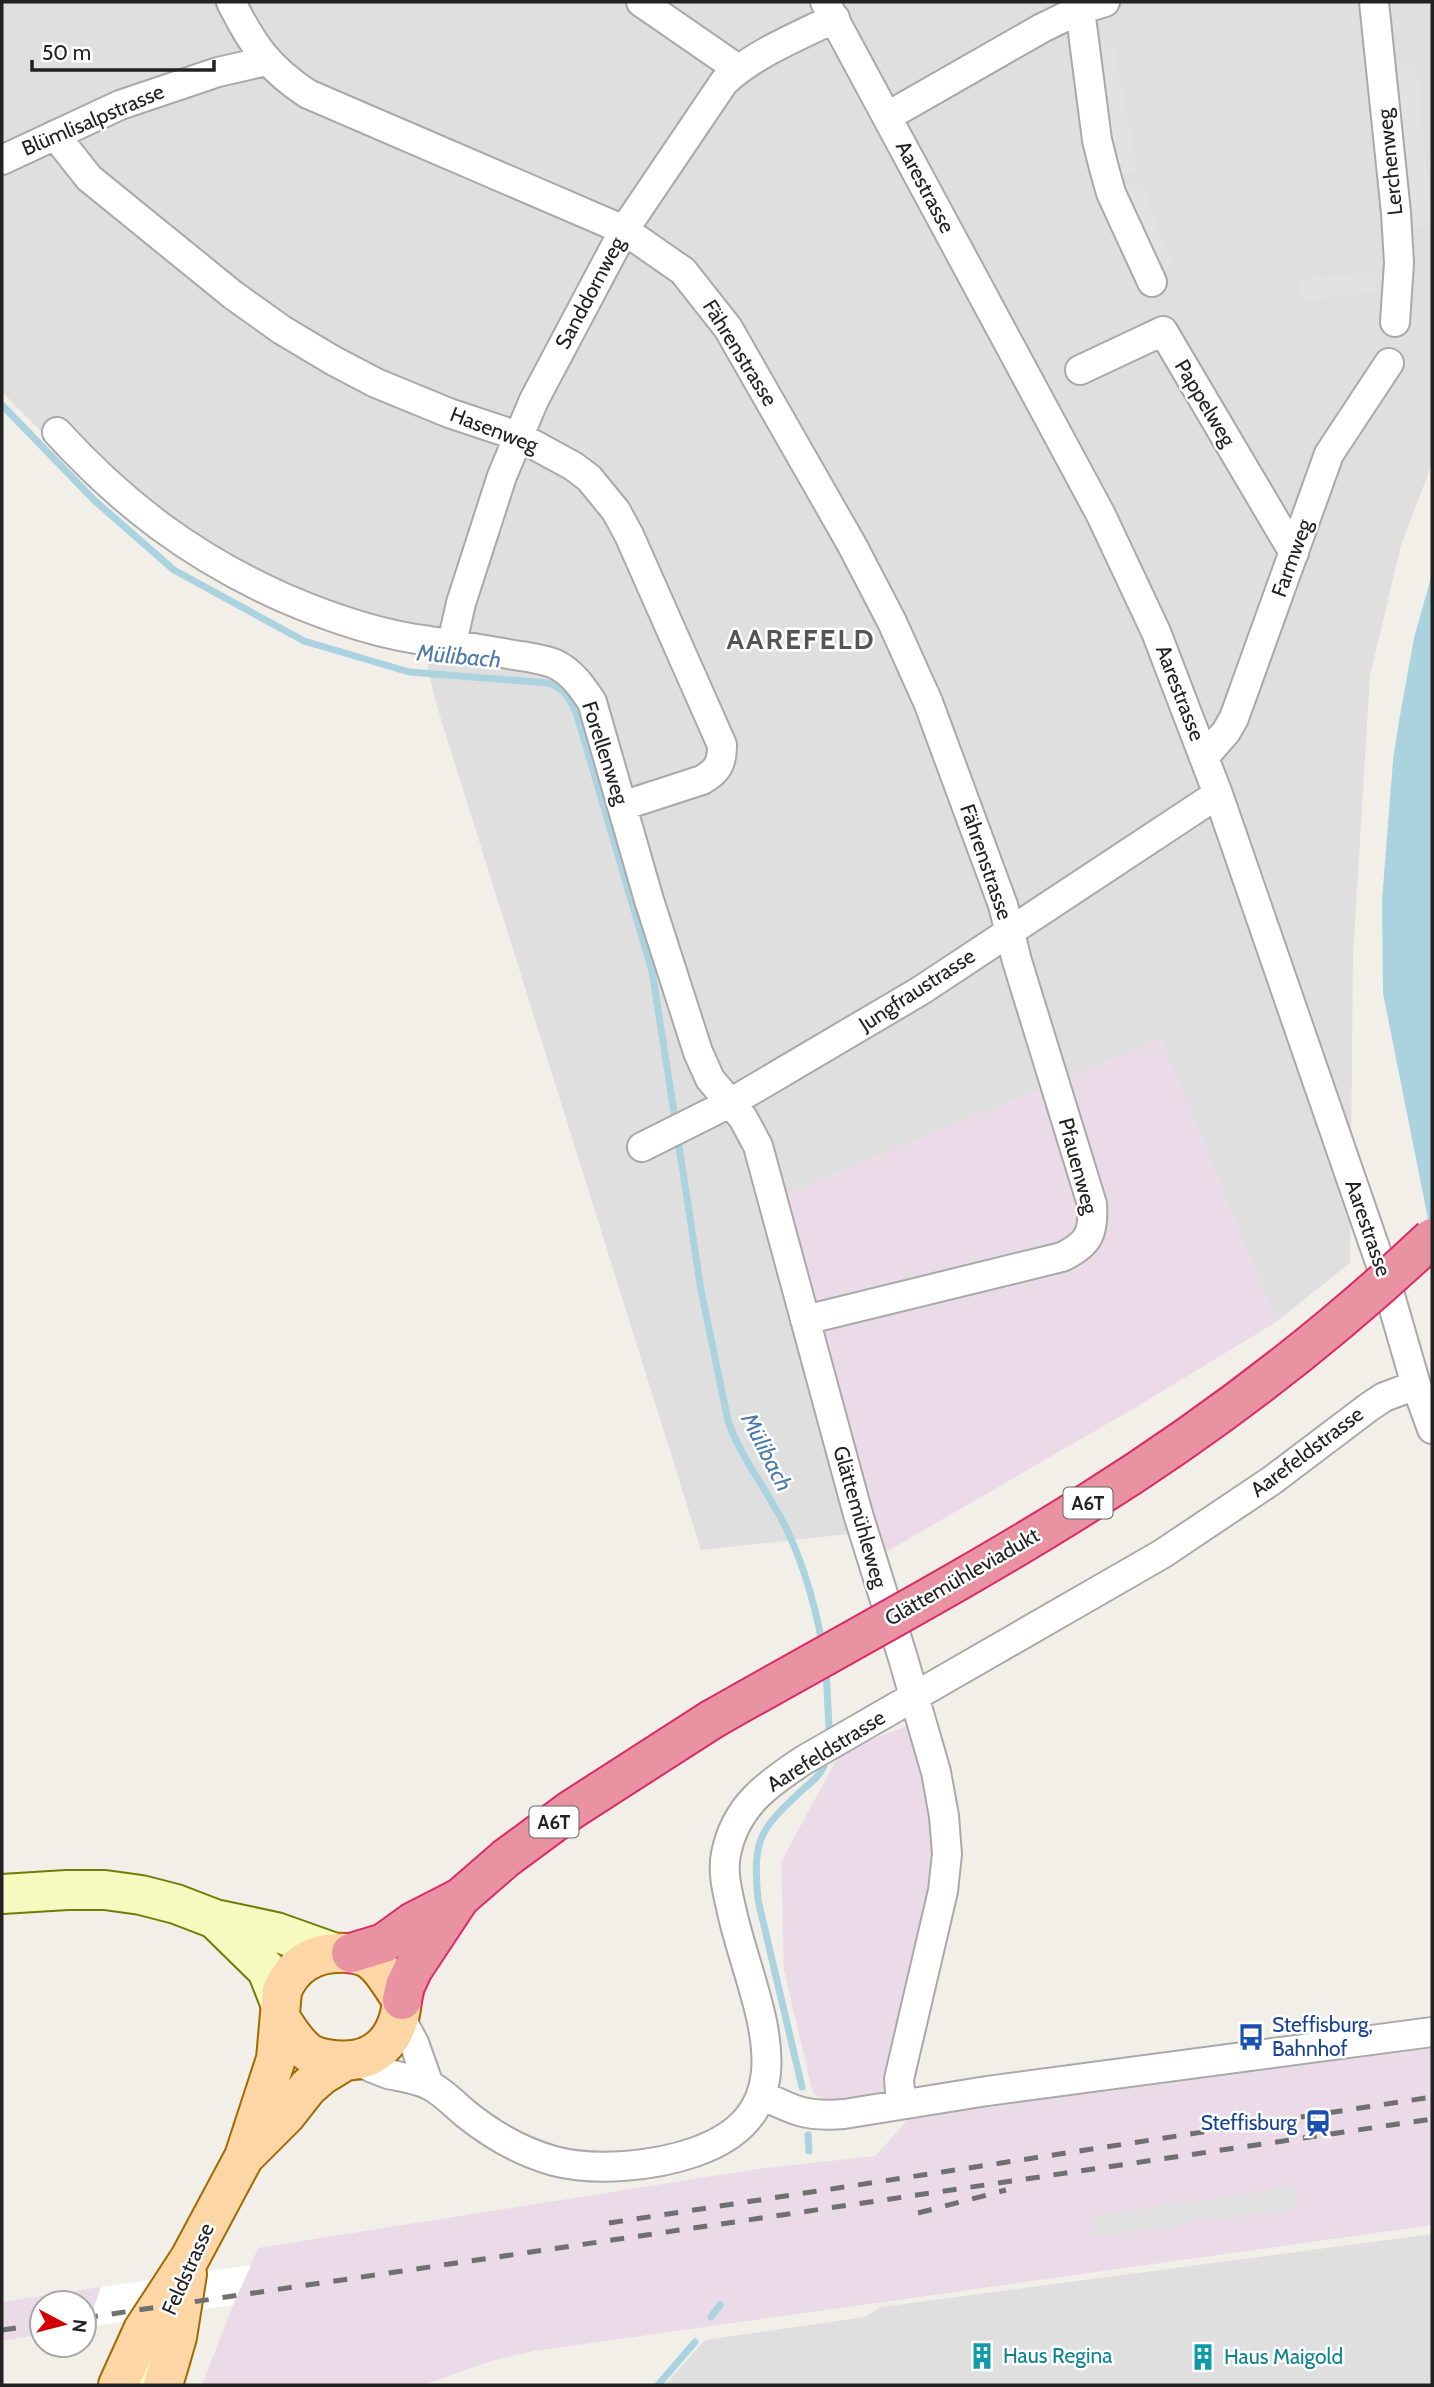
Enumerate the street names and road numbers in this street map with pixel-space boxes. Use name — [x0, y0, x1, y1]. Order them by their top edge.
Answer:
street label: Blümlisalpstrasse — [18, 78, 168, 161]
street label: Lerchenweg — [1371, 107, 1408, 217]
street label: Aarestrasse — [891, 136, 960, 237]
street label: Sanddornweg — [550, 232, 630, 353]
street label: Fährenstrasse — [698, 295, 783, 411]
street label: Pappelweg — [1170, 355, 1241, 451]
street label: Hasenweg — [447, 401, 542, 458]
street label: Farmweg — [1266, 515, 1317, 600]
street label: Aarestrasse — [1151, 641, 1210, 744]
street label: Forellenweg — [577, 698, 634, 808]
street label: Fährenstrasse — [955, 801, 1018, 923]
street label: Jungfraustrasse — [853, 943, 980, 1037]
street label: Pfauenweg — [1054, 1115, 1103, 1217]
street label: Aarestrasse — [1340, 1176, 1397, 1280]
street label: Aarefeldstrasse — [1245, 1401, 1368, 1502]
street label: Glättemühleweg — [828, 1443, 893, 1591]
road number: A6T — [1064, 1488, 1112, 1518]
street label: Glättemühleviadukt — [880, 1522, 1043, 1631]
street label: Aarefeldstrasse — [762, 1704, 890, 1797]
road number: A6T — [530, 1806, 578, 1838]
street label: Feldstrasse — [156, 2219, 219, 2319]

